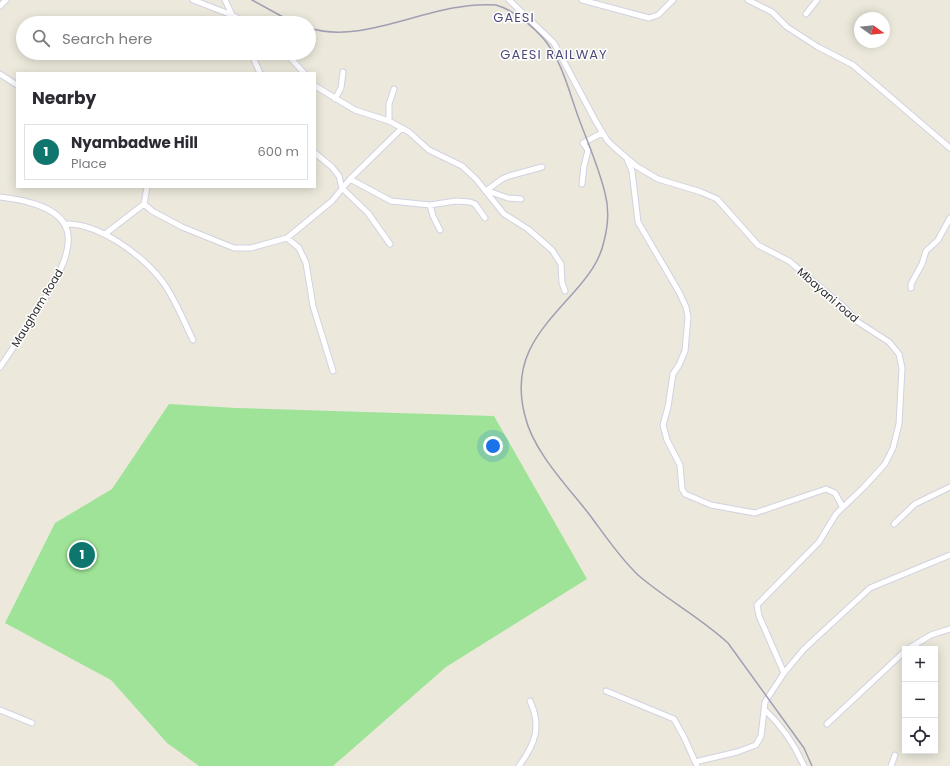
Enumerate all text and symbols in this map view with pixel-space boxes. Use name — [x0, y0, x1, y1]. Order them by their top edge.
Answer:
district label: GAESI — [493, 8, 535, 27]
north arrow — [854, 12, 890, 48]
search box — [16, 16, 316, 60]
icon: search — [30, 27, 52, 49]
text: Search here — [62, 28, 152, 49]
district label: GAESI RAILWAY — [500, 45, 608, 64]
text: Nearby — [32, 86, 96, 110]
text: Nyambadwe Hill — [71, 132, 198, 153]
text: 1 — [44, 142, 48, 161]
text: 600 m — [258, 142, 299, 161]
text: Place — [71, 154, 106, 173]
street label: Mbayani road — [794, 264, 862, 326]
street label: Maugham Road — [7, 266, 67, 350]
your location — [483, 436, 503, 456]
pin: 1 — [69, 540, 95, 570]
map controls — [902, 646, 938, 754]
button: + — [902, 646, 938, 682]
button: − — [902, 682, 938, 718]
button: locate — [902, 718, 938, 754]

